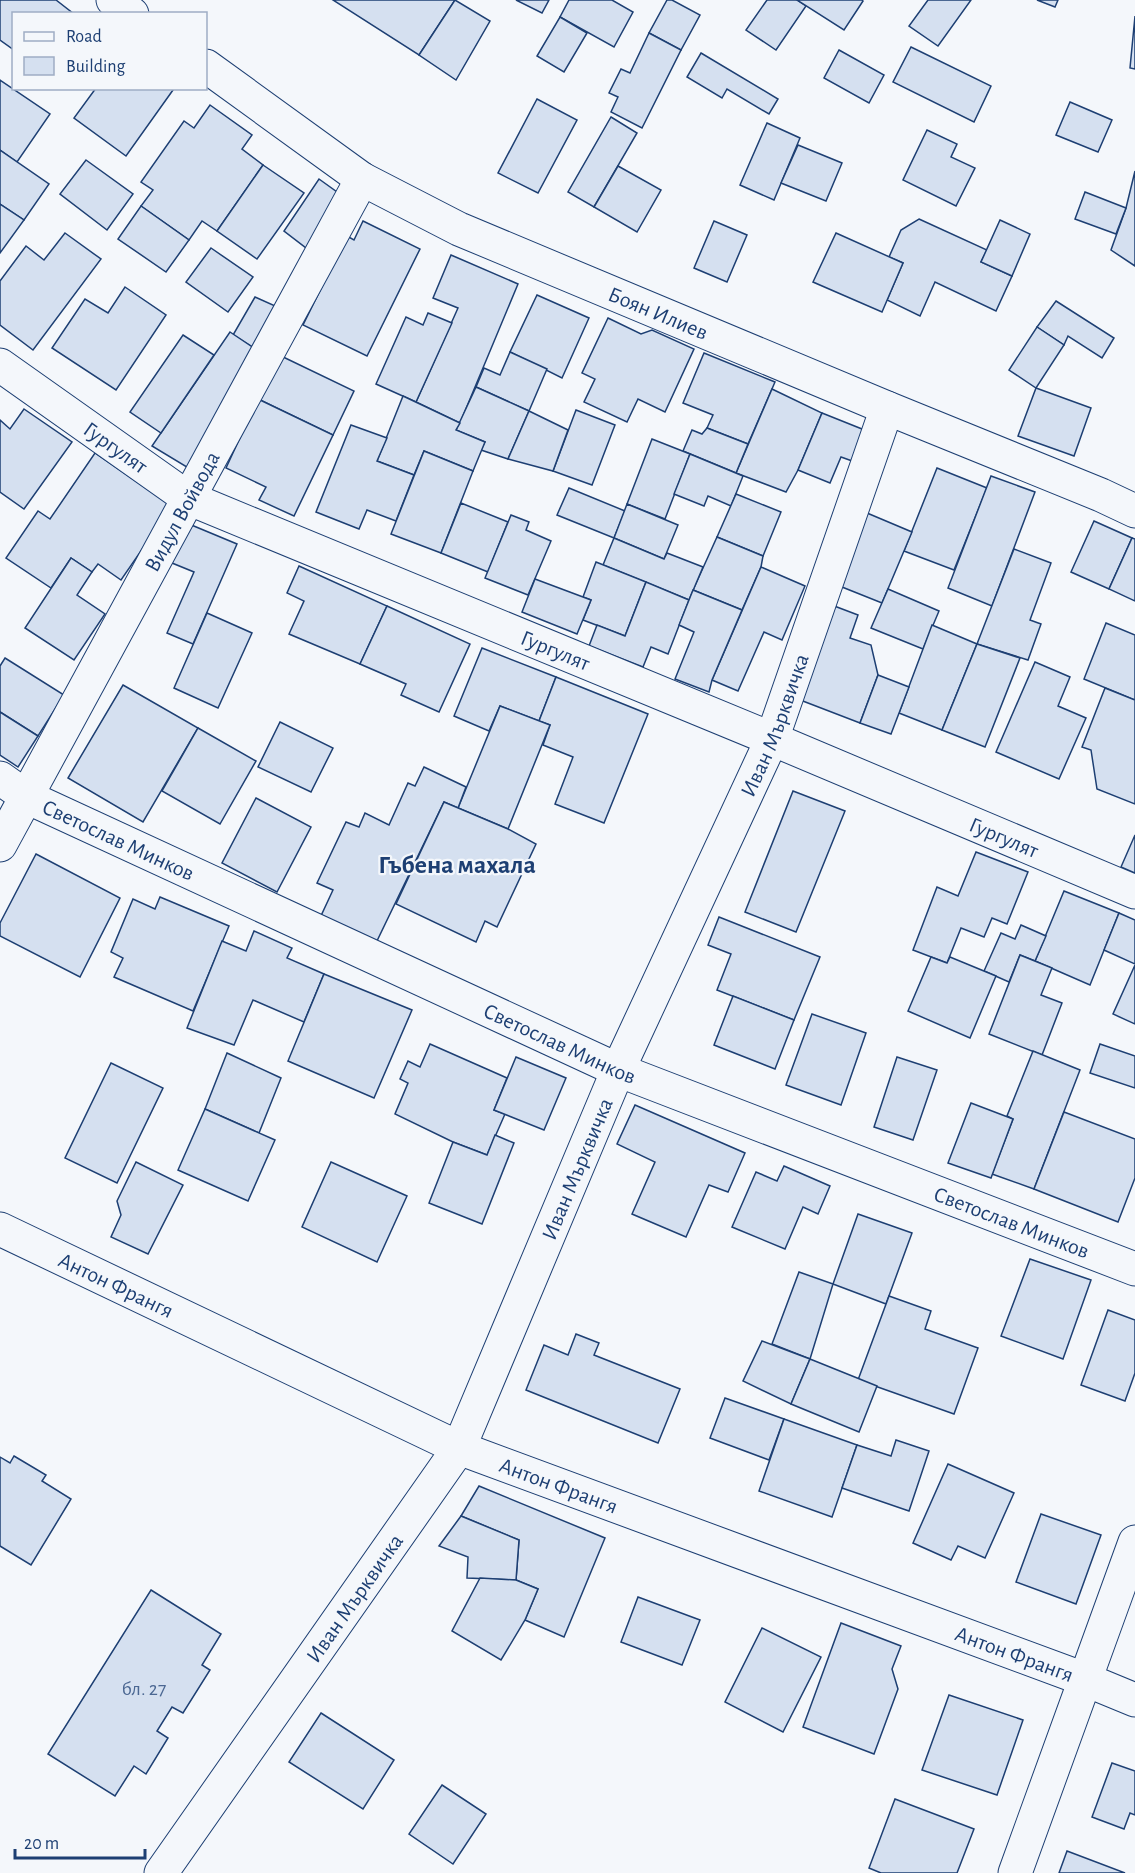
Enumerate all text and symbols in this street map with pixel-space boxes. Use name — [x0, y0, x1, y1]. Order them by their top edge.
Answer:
legend — [12, 12, 207, 90]
text: Road — [66, 28, 102, 46]
text: Building — [66, 58, 126, 76]
street label: Боян Илиев — [605, 283, 711, 344]
street label: Гургулят — [79, 418, 152, 478]
street label: Видул Войвода — [141, 448, 224, 576]
street label: Гургулят — [517, 627, 594, 675]
street label: Иван Мърквичка — [737, 651, 813, 800]
street label: Светослав Минков — [39, 796, 198, 885]
street label: Гургулят — [966, 814, 1043, 862]
district label: Гъбена махала — [378, 852, 536, 878]
street label: Светослав Минков — [480, 1000, 639, 1088]
street label: Иван Мърквичка — [538, 1095, 617, 1243]
street label: Светослав Минков — [931, 1183, 1092, 1262]
street label: Антон Франгя — [55, 1249, 177, 1322]
street label: Антон Франгя — [496, 1454, 621, 1518]
street label: Иван Мърквичка — [302, 1530, 407, 1667]
street label: Антон Франгя — [952, 1622, 1076, 1686]
house number: бл. 27 — [122, 1679, 166, 1699]
scale bar — [15, 1822, 146, 1860]
text: 20 m — [24, 1835, 59, 1853]

